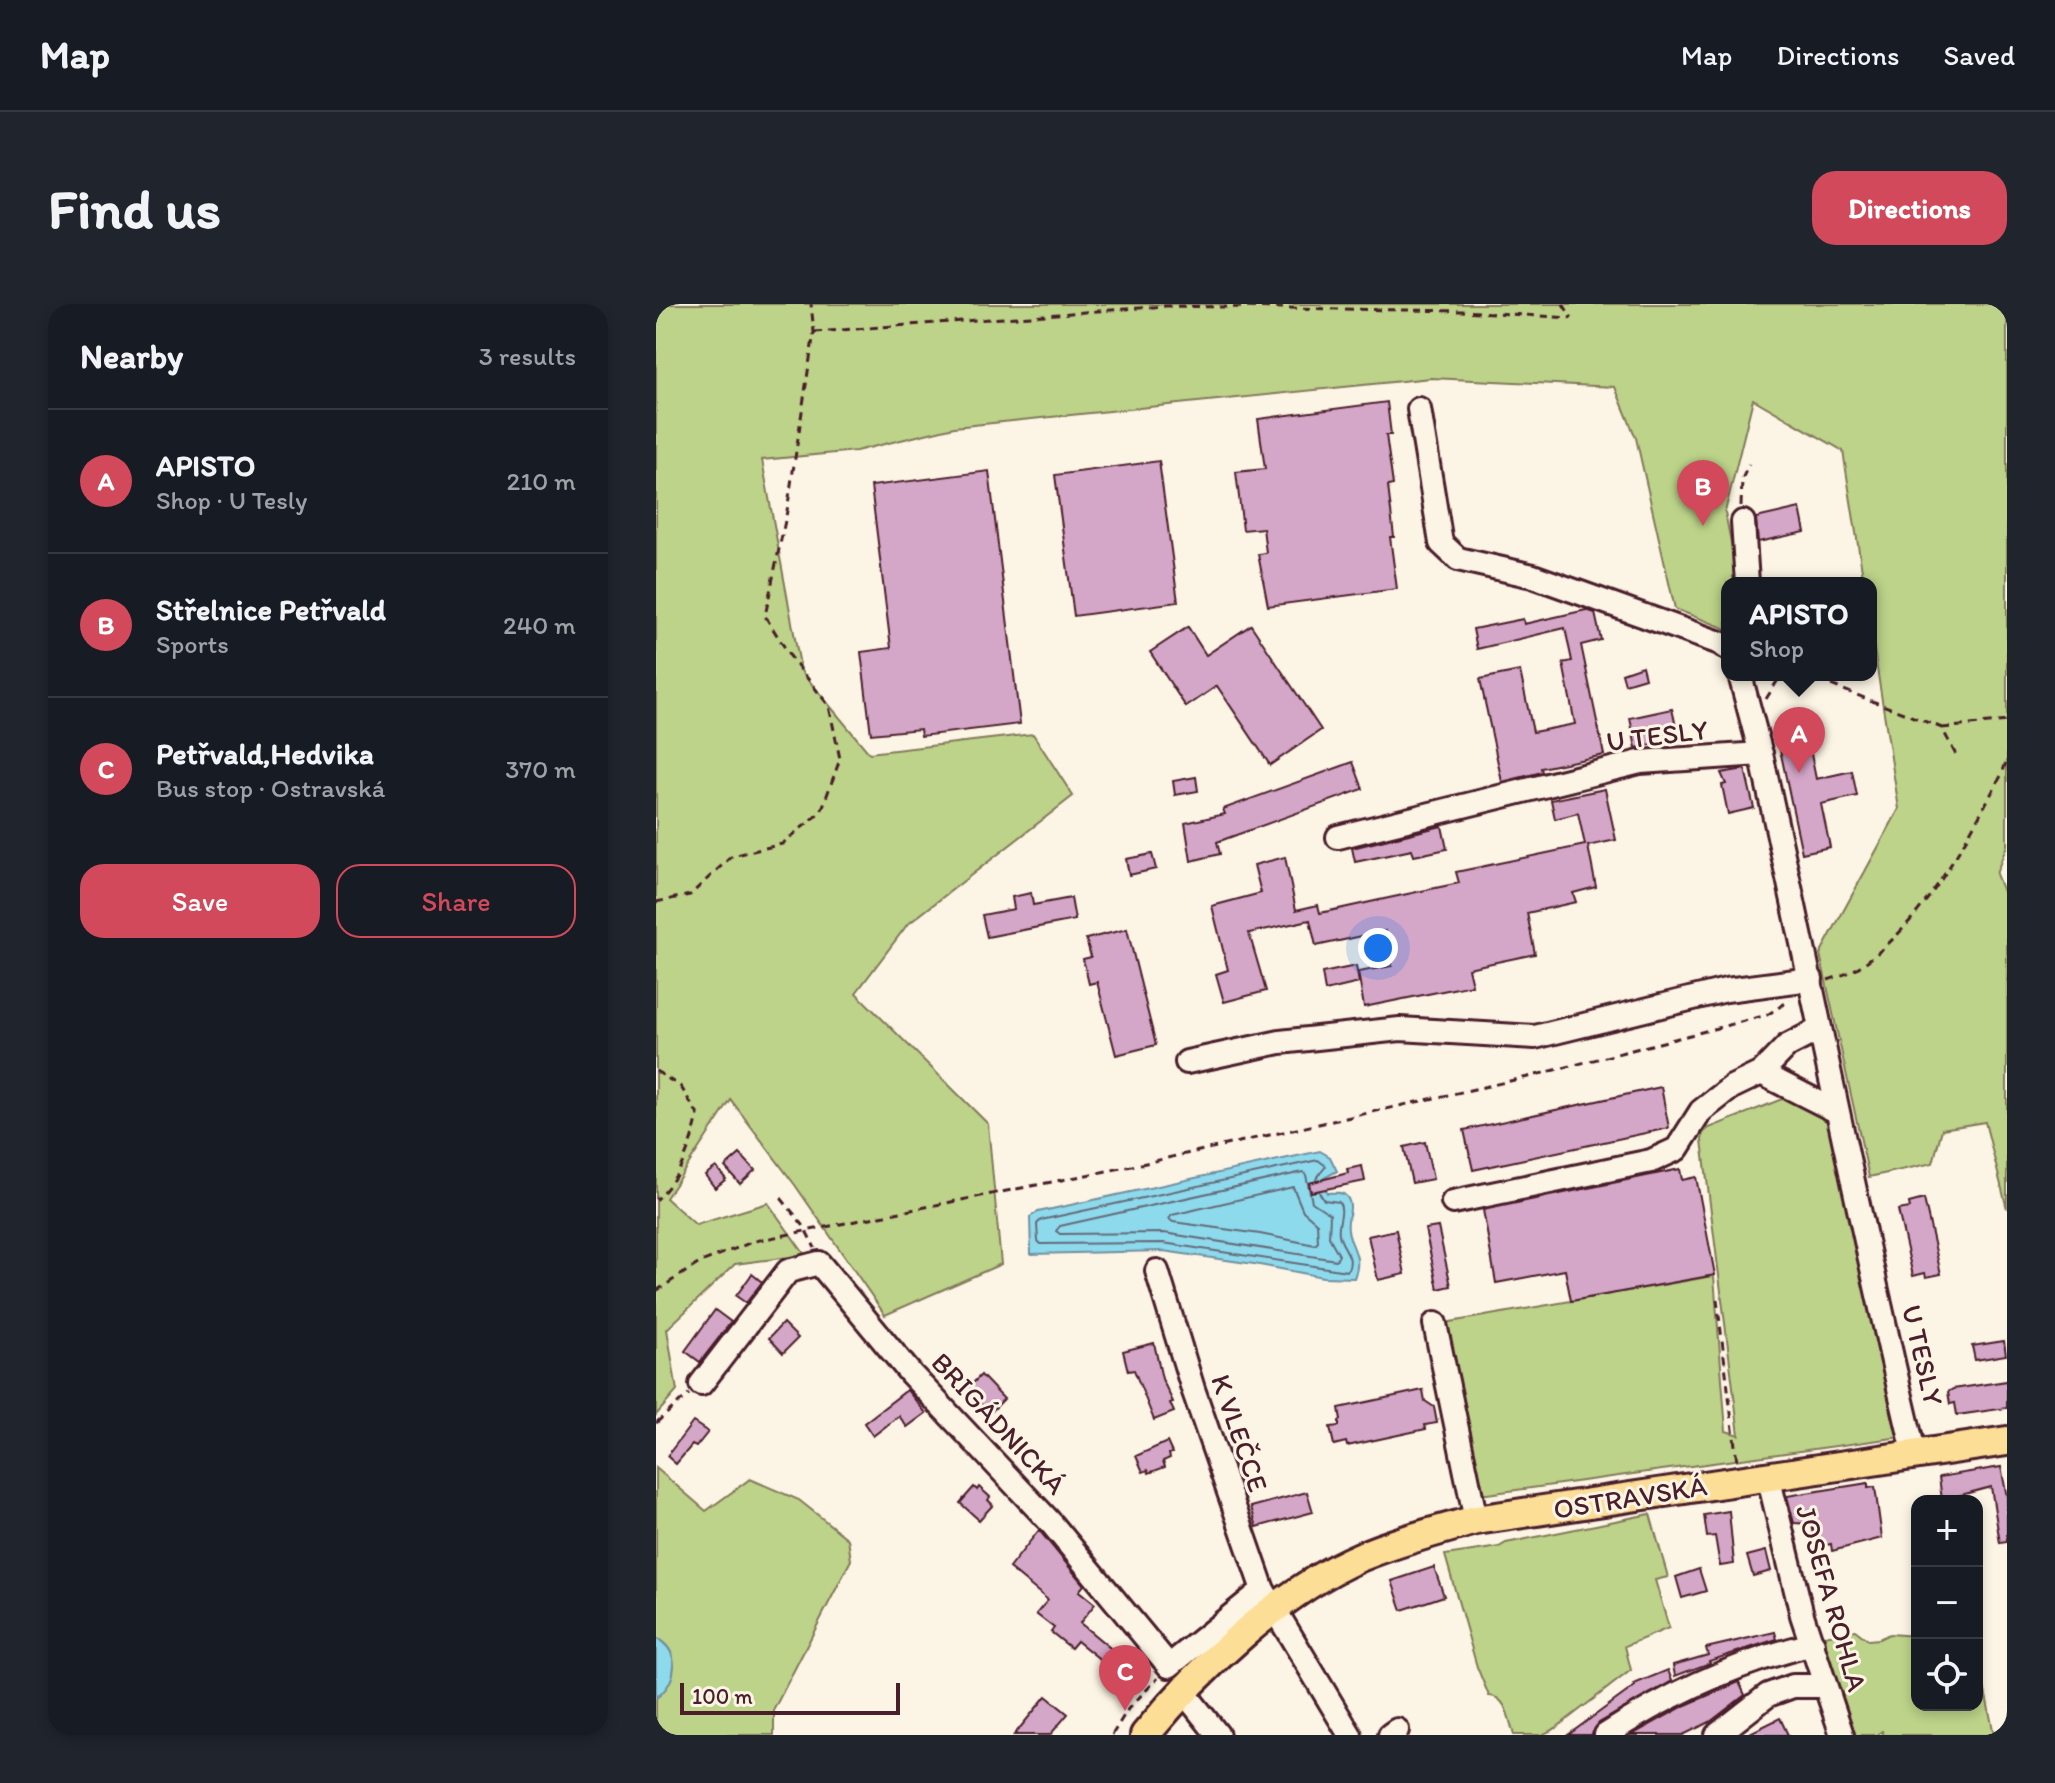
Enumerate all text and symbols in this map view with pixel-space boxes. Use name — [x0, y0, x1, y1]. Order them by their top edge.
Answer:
text: Map — [40, 32, 110, 78]
text: Map — [1681, 38, 1732, 72]
text: Directions — [1776, 38, 1900, 72]
text: Saved — [1944, 38, 2015, 72]
button: Directions — [1812, 171, 2007, 245]
text: Find us — [48, 175, 221, 242]
text: Nearby — [80, 336, 183, 377]
text: 3 results — [479, 340, 576, 372]
text: APISTO — [156, 447, 255, 484]
pin: B — [1677, 460, 1729, 526]
text: A — [98, 465, 114, 497]
text: 210 m — [507, 465, 576, 497]
text: Shop · U Tesly — [156, 484, 307, 516]
popup — [1721, 577, 1877, 681]
text: Střelnice Petřvald — [156, 591, 386, 628]
text: APISTO — [1749, 595, 1849, 632]
text: B — [98, 609, 114, 641]
text: 240 m — [503, 609, 576, 641]
text: Sports — [156, 628, 229, 660]
text: Shop — [1749, 632, 1804, 664]
pin: A — [1773, 707, 1825, 773]
street label: U TESLY — [1604, 712, 1710, 758]
text: Petřvald,Hedvika — [156, 735, 374, 772]
text: C — [98, 753, 114, 785]
text: 370 m — [505, 753, 576, 785]
text: Bus stop · Ostravská — [156, 772, 385, 804]
button: Save — [80, 864, 320, 938]
button: Share — [336, 864, 576, 938]
your location — [1358, 928, 1398, 968]
street label: U TESLY — [1895, 1301, 1951, 1409]
street label: BRIGÁDNICKÁ — [925, 1345, 1073, 1501]
street label: K VLEČCE — [1204, 1370, 1276, 1496]
street label: OSTRAVSKÁ — [1551, 1468, 1709, 1526]
map controls — [1911, 1495, 1983, 1711]
button: + — [1911, 1495, 1983, 1567]
street label: JOSEFA ROHLA — [1789, 1501, 1875, 1695]
button: − — [1911, 1567, 1983, 1639]
button: locate — [1911, 1639, 1983, 1711]
pin: C — [1099, 1645, 1151, 1711]
scale bar — [680, 1679, 900, 1715]
text: 100 m — [692, 1683, 753, 1710]

